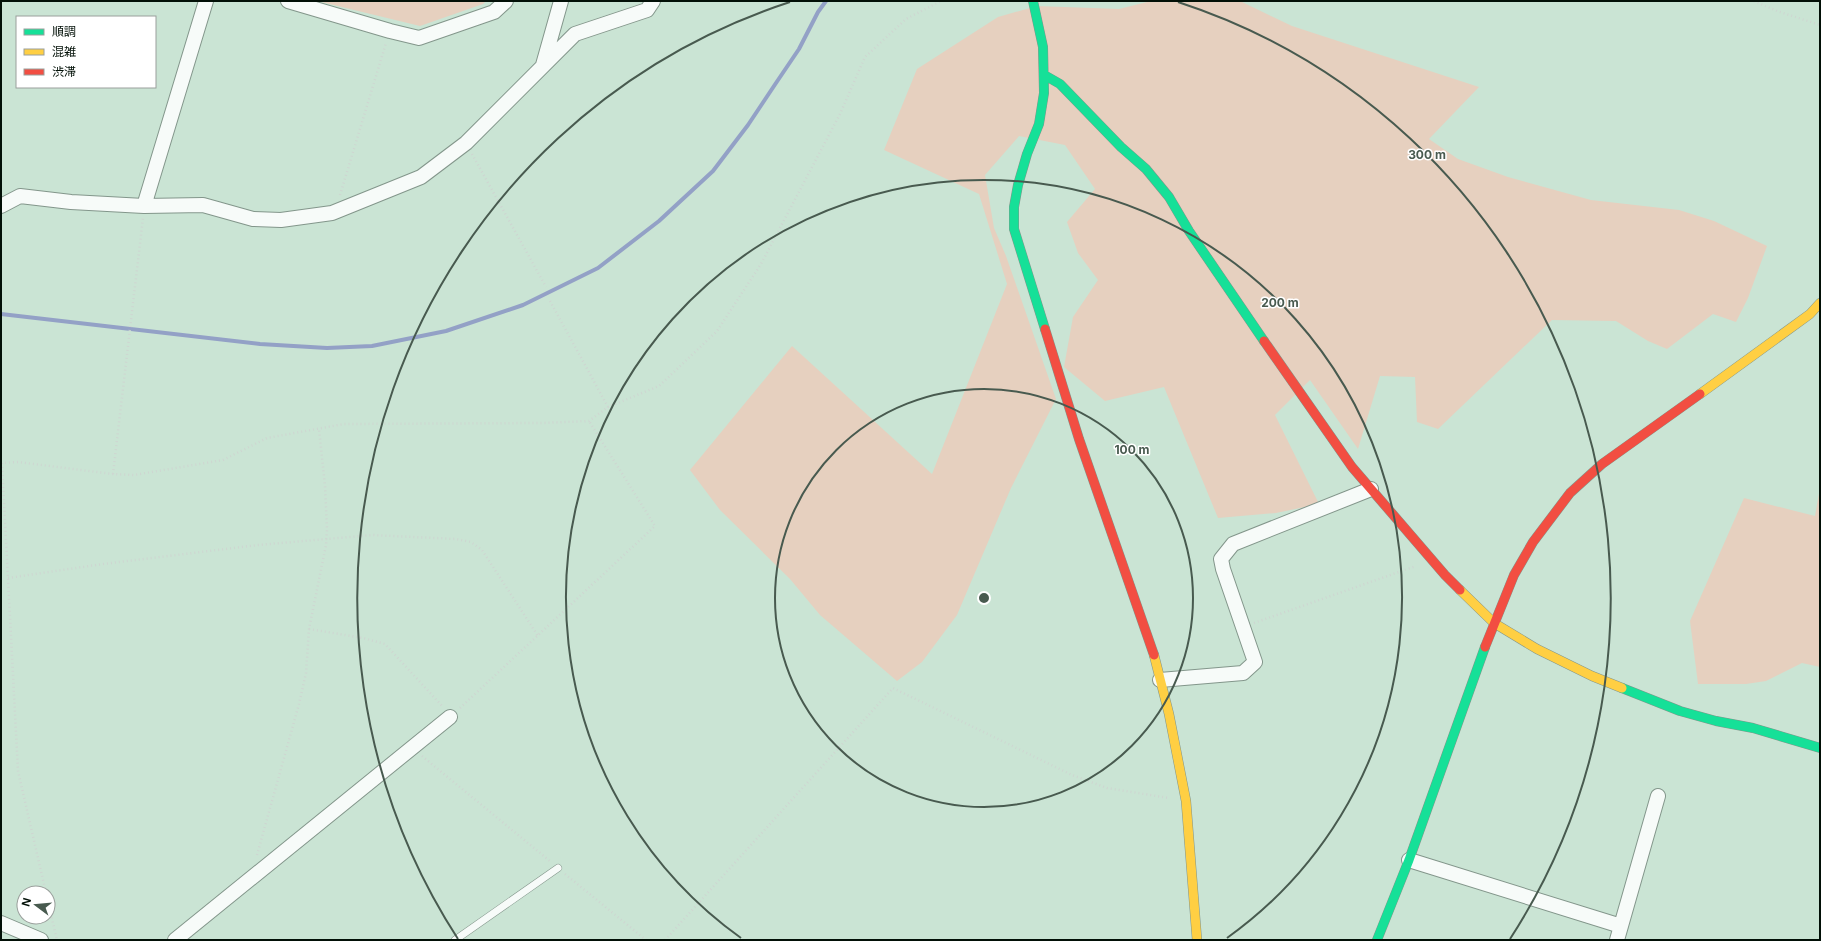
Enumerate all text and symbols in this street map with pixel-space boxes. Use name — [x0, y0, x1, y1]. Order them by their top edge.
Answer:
legend — [16, 16, 156, 88]
text: 順調 — [52, 24, 76, 39]
text: 混雑 — [52, 44, 76, 59]
text: 渋滞 — [52, 64, 76, 79]
text: 300 m — [1408, 147, 1446, 162]
text: 200 m — [1261, 295, 1299, 310]
text: 100 m — [1114, 442, 1150, 457]
centre of rings — [977, 591, 991, 605]
north arrow — [16, 885, 56, 925]
text: N — [19, 896, 34, 908]

